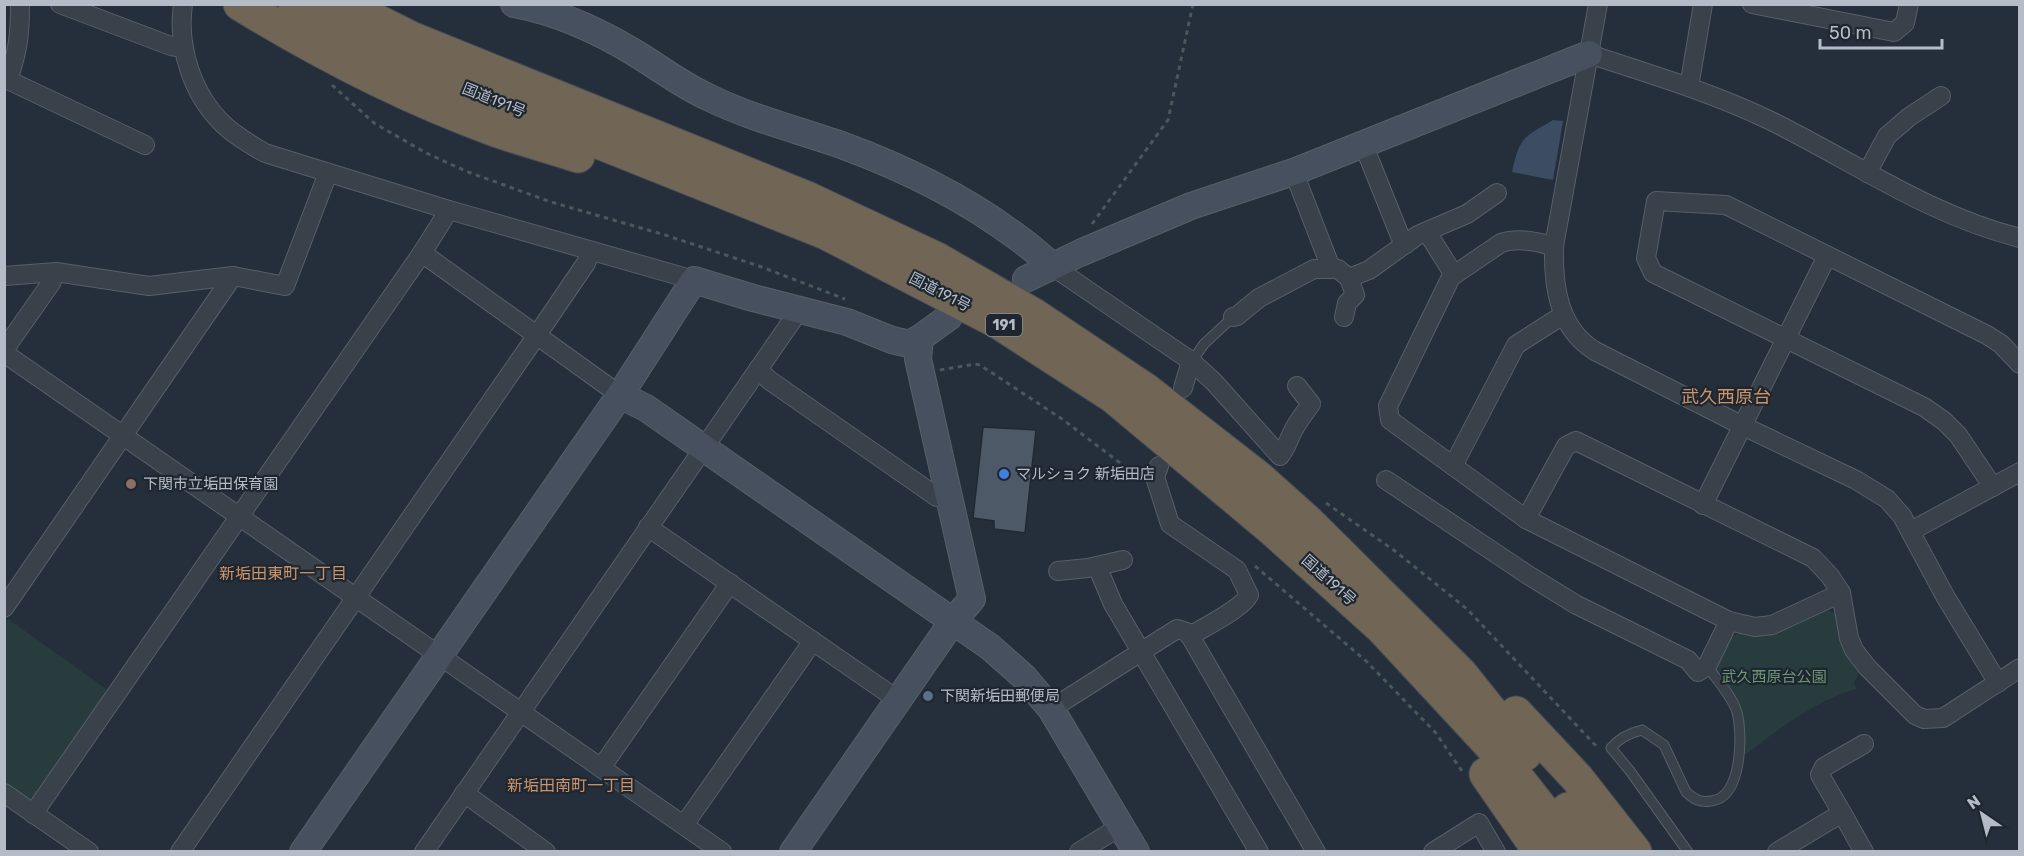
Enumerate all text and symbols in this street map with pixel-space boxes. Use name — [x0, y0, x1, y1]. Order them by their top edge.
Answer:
scale bar — [1820, 12, 1942, 50]
text: 50 m — [1829, 22, 1872, 44]
street label: 国道191号 — [460, 79, 528, 121]
street label: 国道191号 — [906, 269, 974, 315]
road number: 191 — [986, 314, 1022, 336]
district label: 武久西原台 — [1681, 386, 1771, 408]
place label: マルショク 新垢田店 — [1016, 465, 1155, 483]
marker: マルショク 新垢田店 — [997, 467, 1011, 481]
place label: 下関市立垢田保育園 — [143, 475, 278, 493]
marker: 下関市立垢田保育園 — [124, 477, 138, 491]
street label: 国道191号 — [1298, 551, 1360, 609]
district label: 新垢田東町一丁目 — [219, 564, 347, 583]
park label: 武久西原台公園 — [1721, 668, 1827, 686]
place label: 下関新垢田郵便局 — [940, 687, 1060, 705]
marker: 下関新垢田郵便局 — [921, 689, 935, 703]
district label: 新垢田南町一丁目 — [507, 776, 635, 795]
north arrow — [1952, 784, 2012, 844]
text: N — [1964, 791, 1984, 813]

